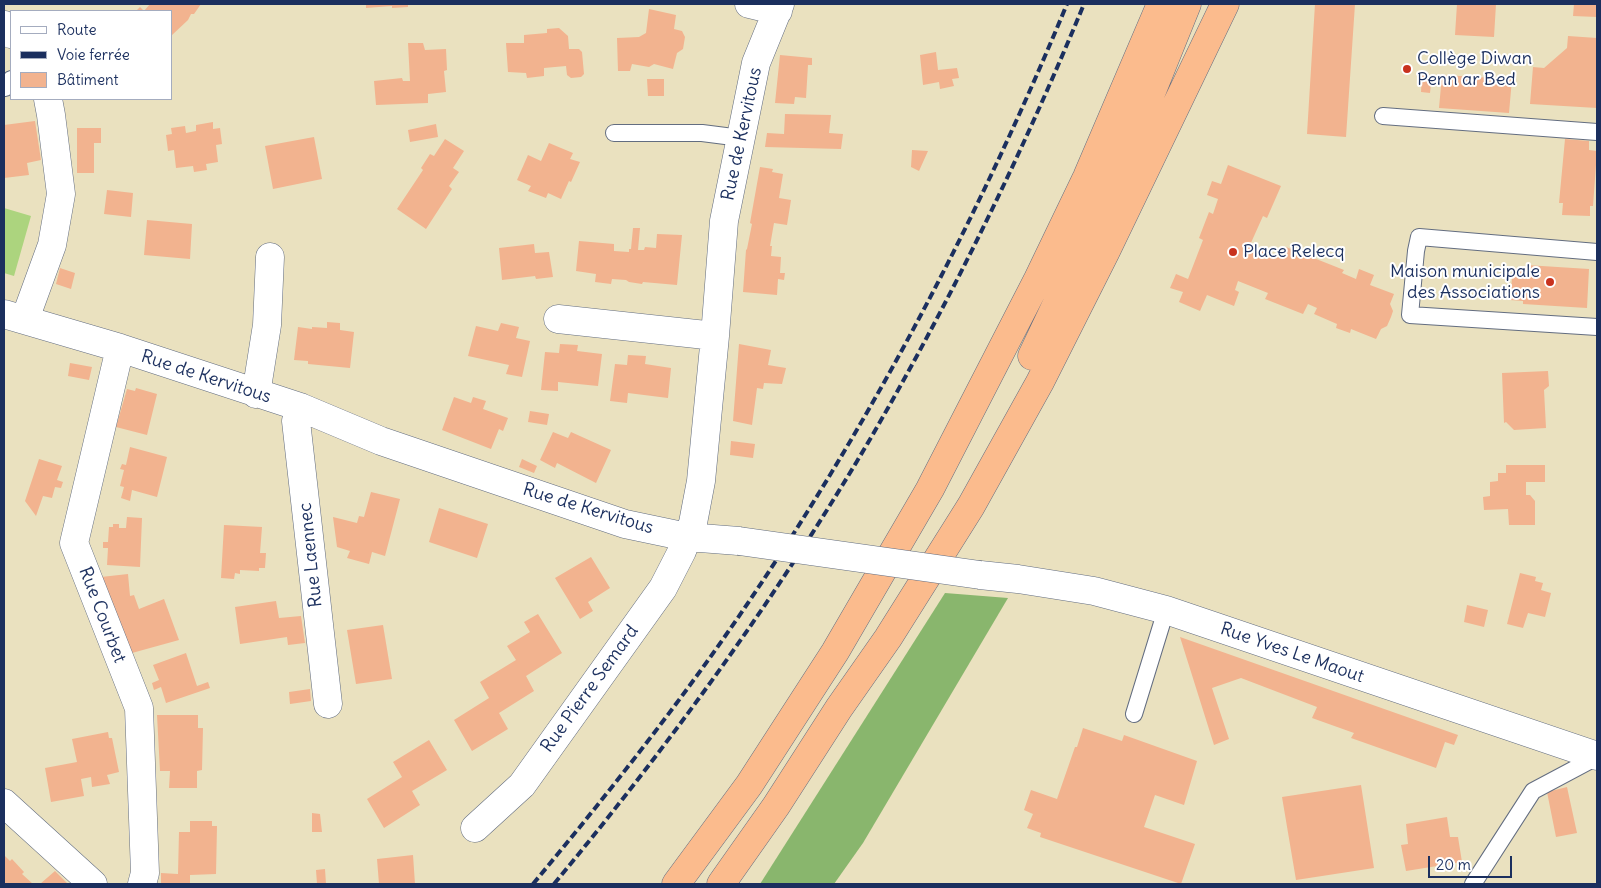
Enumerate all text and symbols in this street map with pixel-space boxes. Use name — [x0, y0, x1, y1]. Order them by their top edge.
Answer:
legend — [10, 10, 172, 100]
text: Route — [57, 20, 97, 39]
text: Voie ferrée — [57, 45, 130, 64]
place label: Collège Diwan Penn ar Bed — [1417, 48, 1532, 90]
marker: Collège Diwan Penn ar Bed — [1401, 63, 1413, 75]
street label: Rue de Kervitous — [717, 65, 767, 203]
text: Bâtiment — [57, 70, 119, 89]
place label: Place Relecq — [1243, 241, 1344, 263]
marker: Place Relecq — [1227, 246, 1239, 258]
place label: Maison municipale des Associations — [1390, 261, 1540, 304]
marker: Maison municipale des Associations — [1544, 276, 1556, 288]
street label: Rue de Kervitous — [138, 346, 274, 408]
street label: Rue de Kervitous — [520, 479, 656, 539]
street label: Rue Laennec — [295, 502, 327, 608]
street label: Rue Courbet — [74, 564, 130, 666]
street label: Rue Yves Le Maout — [1217, 618, 1367, 688]
street label: Rue Pierre Semard — [537, 621, 643, 757]
scale bar — [1431, 846, 1515, 878]
text: 20 m — [1436, 855, 1471, 874]

